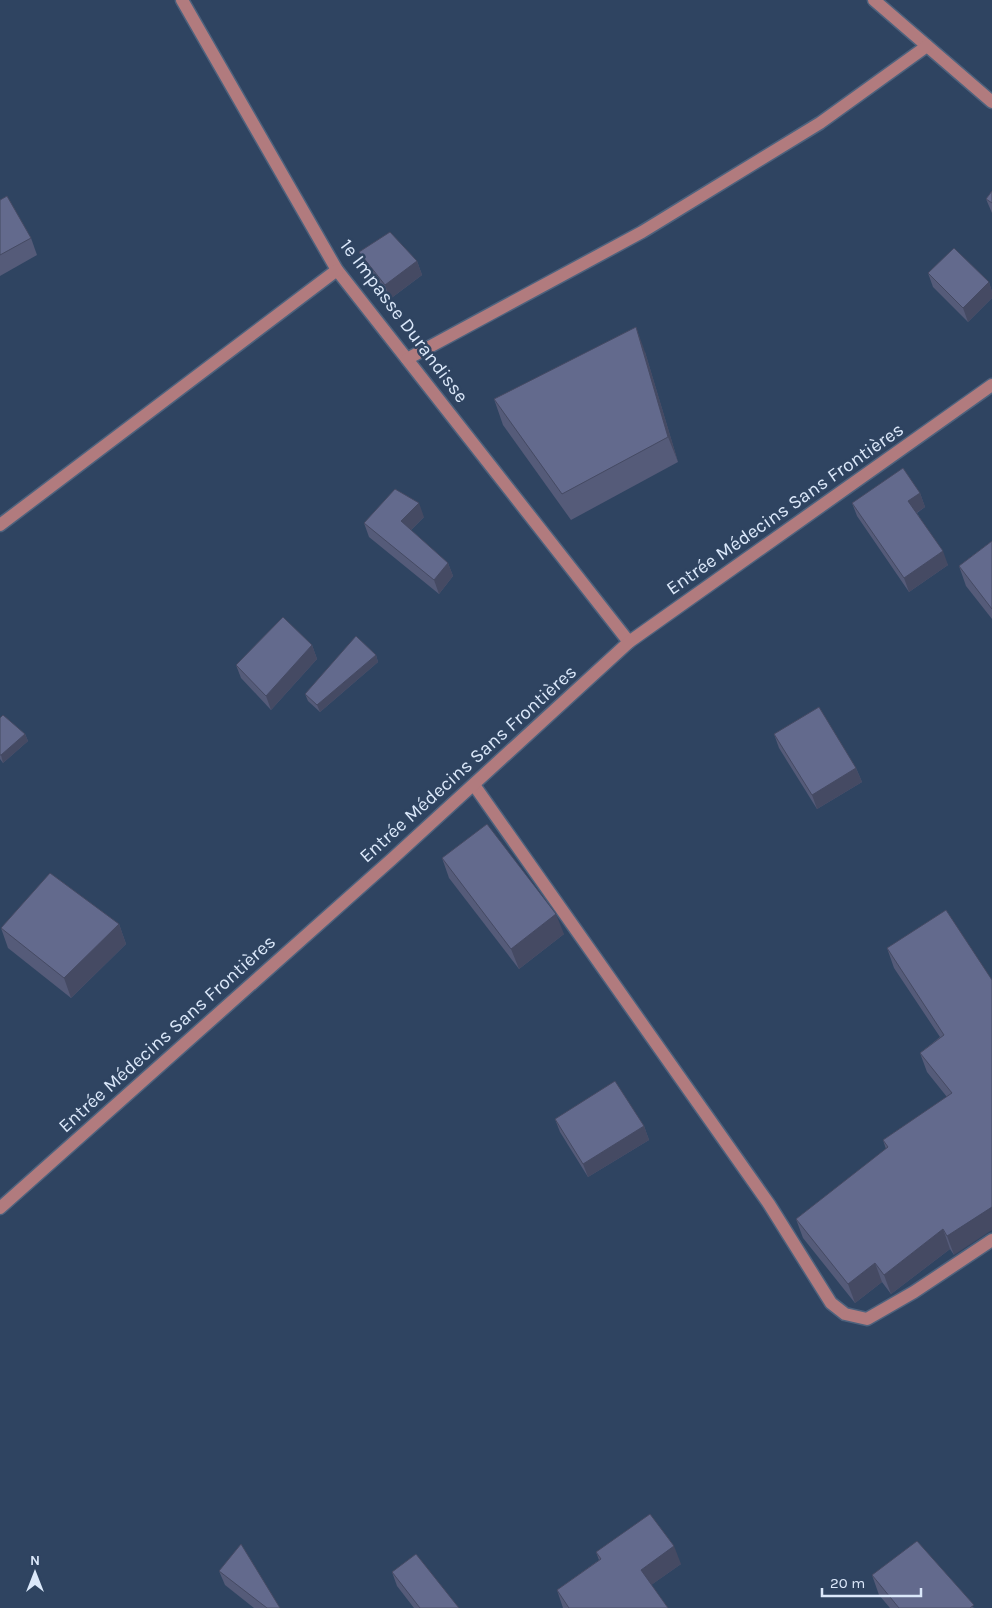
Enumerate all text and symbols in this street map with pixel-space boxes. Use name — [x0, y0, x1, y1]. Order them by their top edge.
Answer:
street label: 1e Impasse Durandisse — [335, 235, 473, 407]
street label: Entrée Médecins Sans Frontières — [662, 418, 908, 600]
street label: Entrée Médecins Sans Frontières — [355, 661, 581, 867]
street label: Entrée Médecins Sans Frontières — [54, 931, 280, 1137]
north arrow — [10, 1548, 60, 1598]
text: N — [30, 1552, 40, 1569]
scale bar — [822, 1566, 921, 1598]
text: 20 m — [830, 1574, 865, 1592]

